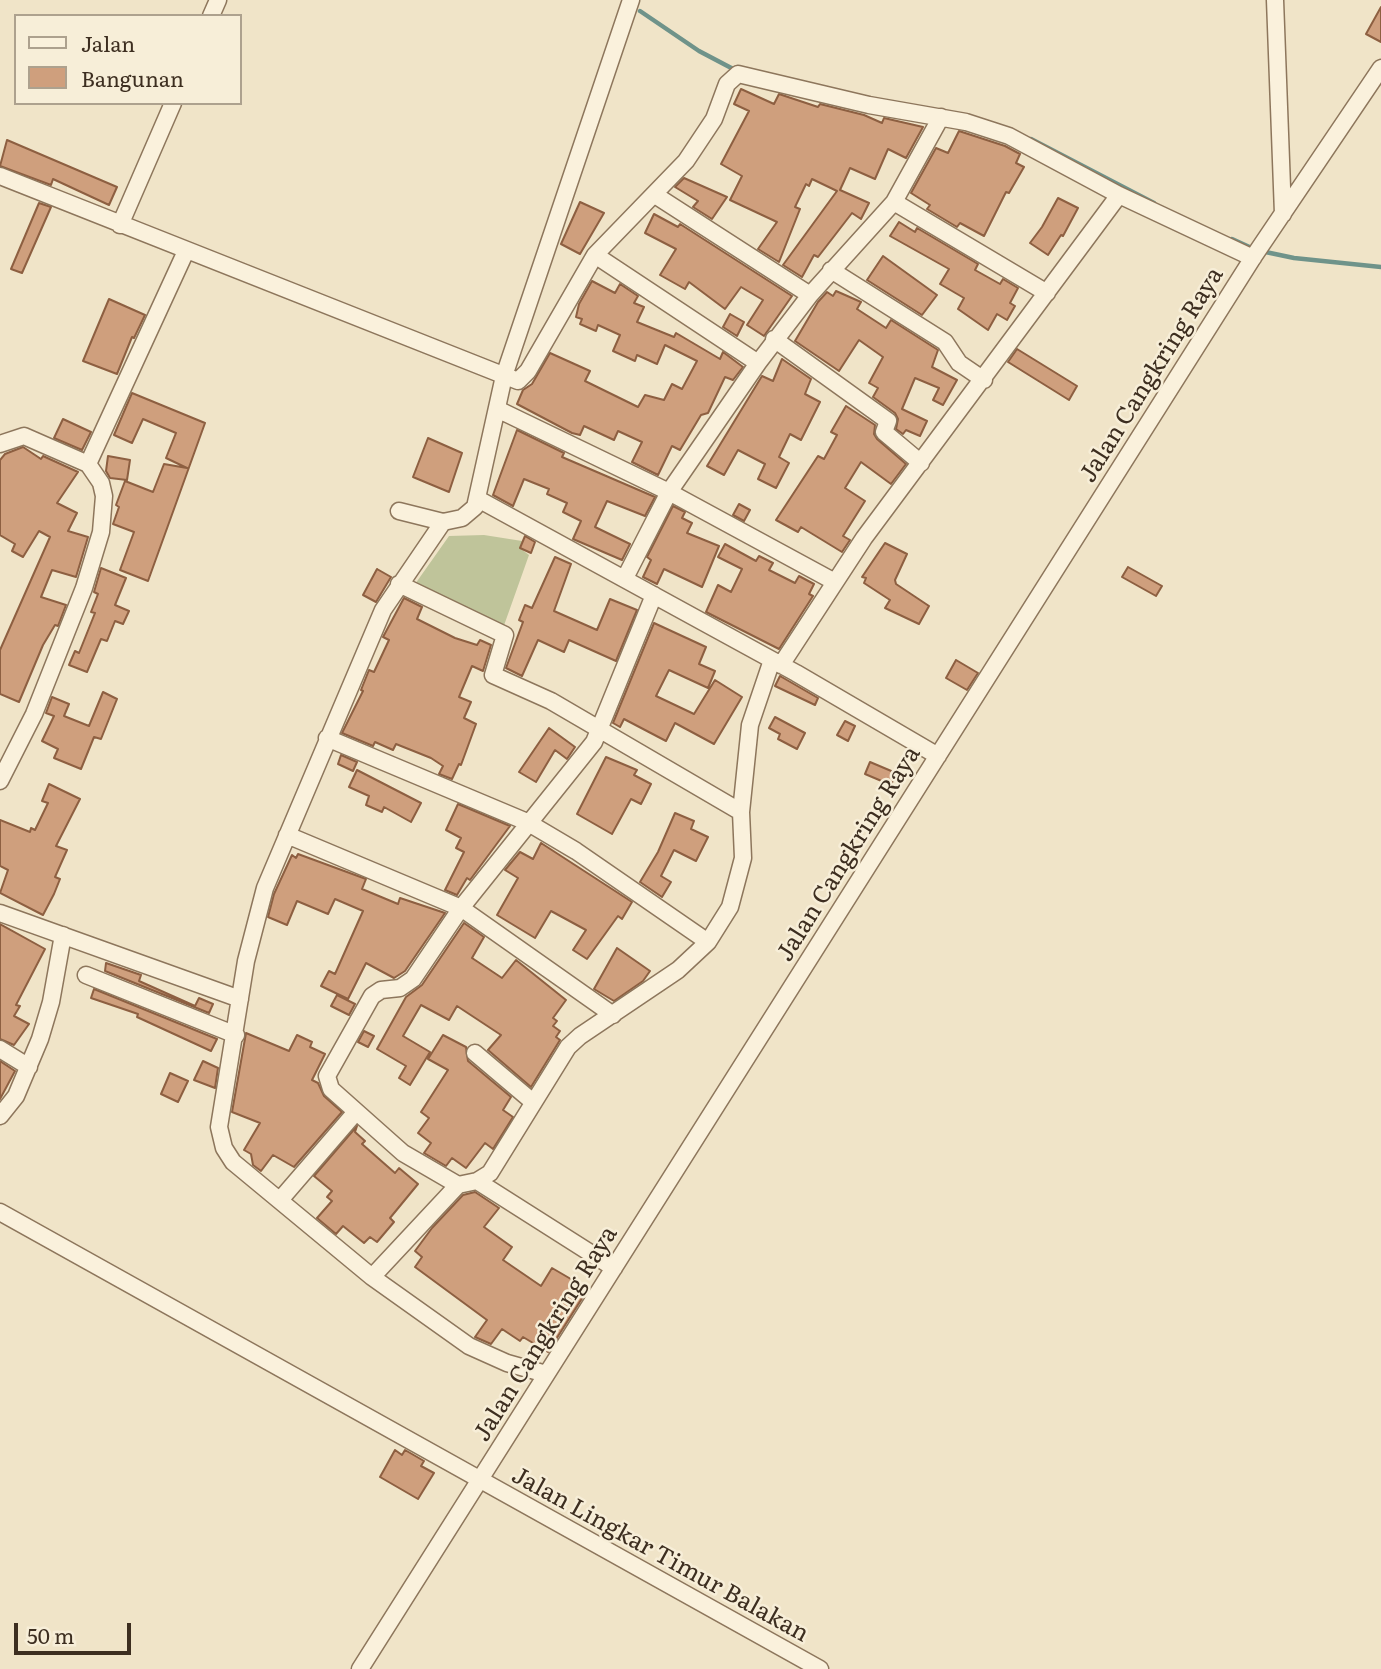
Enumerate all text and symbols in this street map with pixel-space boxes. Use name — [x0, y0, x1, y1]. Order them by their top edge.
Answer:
legend — [14, 14, 242, 105]
text: Jalan — [81, 27, 135, 58]
text: Bangunan — [81, 62, 184, 93]
street label: Jalan Cangkring Raya — [1074, 262, 1230, 488]
street label: Jalan Cangkring Raya — [771, 741, 927, 967]
street label: Jalan Cangkring Raya — [468, 1221, 624, 1447]
street label: Jalan Lingkar Timur Balakan — [507, 1461, 813, 1649]
scale bar — [18, 1610, 135, 1654]
text: 50 m — [27, 1619, 74, 1650]

